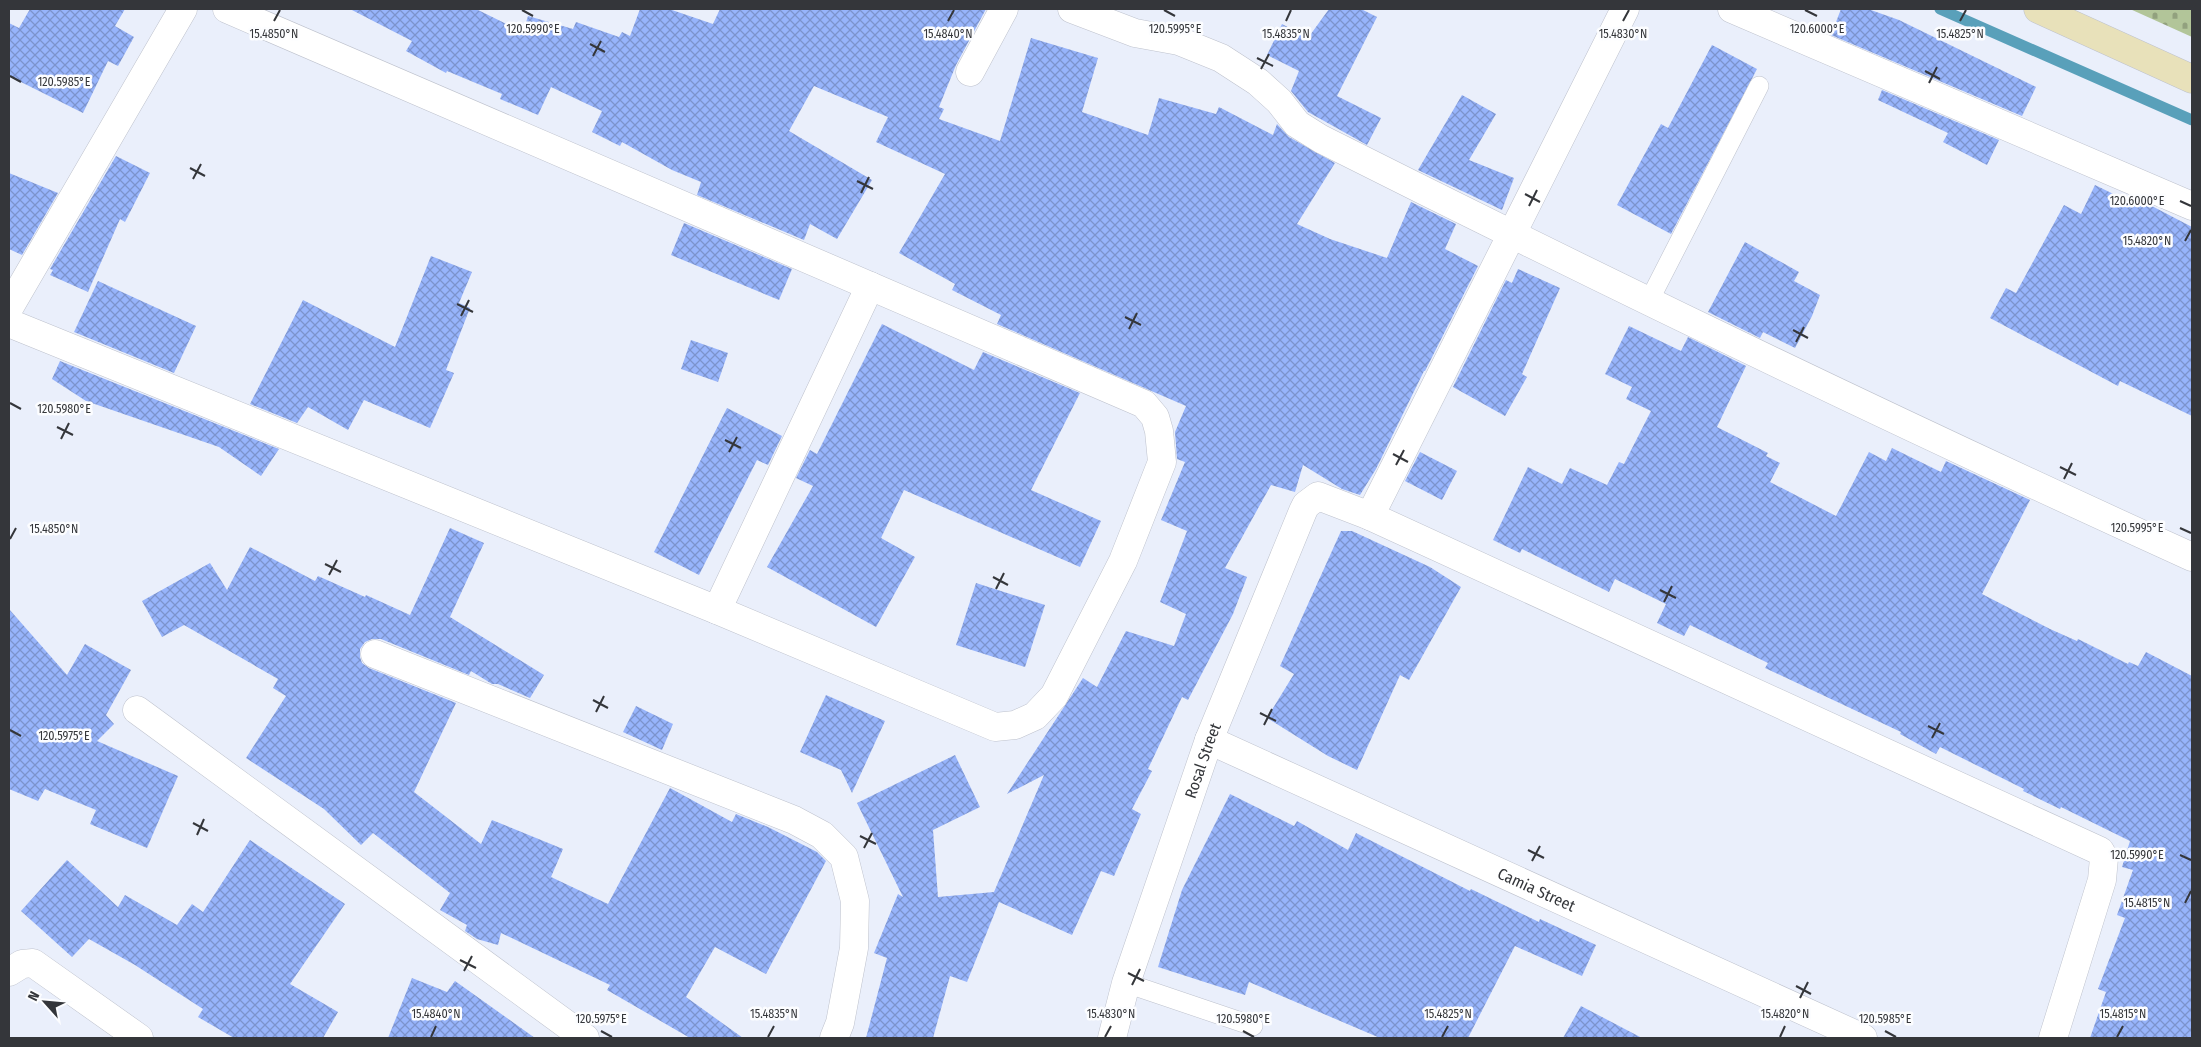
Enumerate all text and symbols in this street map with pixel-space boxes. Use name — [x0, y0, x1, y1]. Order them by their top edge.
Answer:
text: 120.5990°E — [506, 22, 560, 36]
text: 120.5995°E — [1149, 22, 1202, 36]
text: 120.6000°E — [1790, 22, 1845, 36]
text: 15.4850°N — [250, 27, 298, 41]
text: 15.4840°N — [923, 27, 973, 41]
text: 15.4835°N — [1262, 27, 1310, 41]
text: 15.4830°N — [1599, 27, 1647, 41]
text: 15.4825°N — [1936, 27, 1984, 41]
text: 120.5985°E — [38, 75, 91, 89]
text: 120.6000°E — [2110, 194, 2165, 208]
text: 15.4820°N — [2123, 234, 2171, 248]
text: 120.5980°E — [37, 402, 91, 416]
text: 120.5995°E — [2111, 521, 2164, 535]
text: 15.4850°N — [30, 522, 78, 536]
street label: Rosal Street — [1180, 719, 1225, 801]
text: 120.5975°E — [38, 729, 90, 743]
text: 120.5990°E — [2110, 848, 2164, 862]
street label: Camia Street — [1495, 863, 1579, 915]
text: 15.4815°N — [2124, 896, 2170, 910]
north arrow — [20, 977, 70, 1027]
text: N — [24, 989, 43, 1004]
text: 15.4840°N — [411, 1007, 461, 1021]
text: 15.4835°N — [750, 1007, 798, 1021]
text: 15.4830°N — [1087, 1007, 1135, 1021]
text: 15.4825°N — [1424, 1007, 1472, 1021]
text: 15.4820°N — [1761, 1007, 1809, 1021]
text: 15.4815°N — [2100, 1007, 2146, 1021]
text: 120.5975°E — [575, 1012, 627, 1026]
text: 120.5980°E — [1216, 1012, 1270, 1026]
text: 120.5985°E — [1859, 1012, 1912, 1026]

